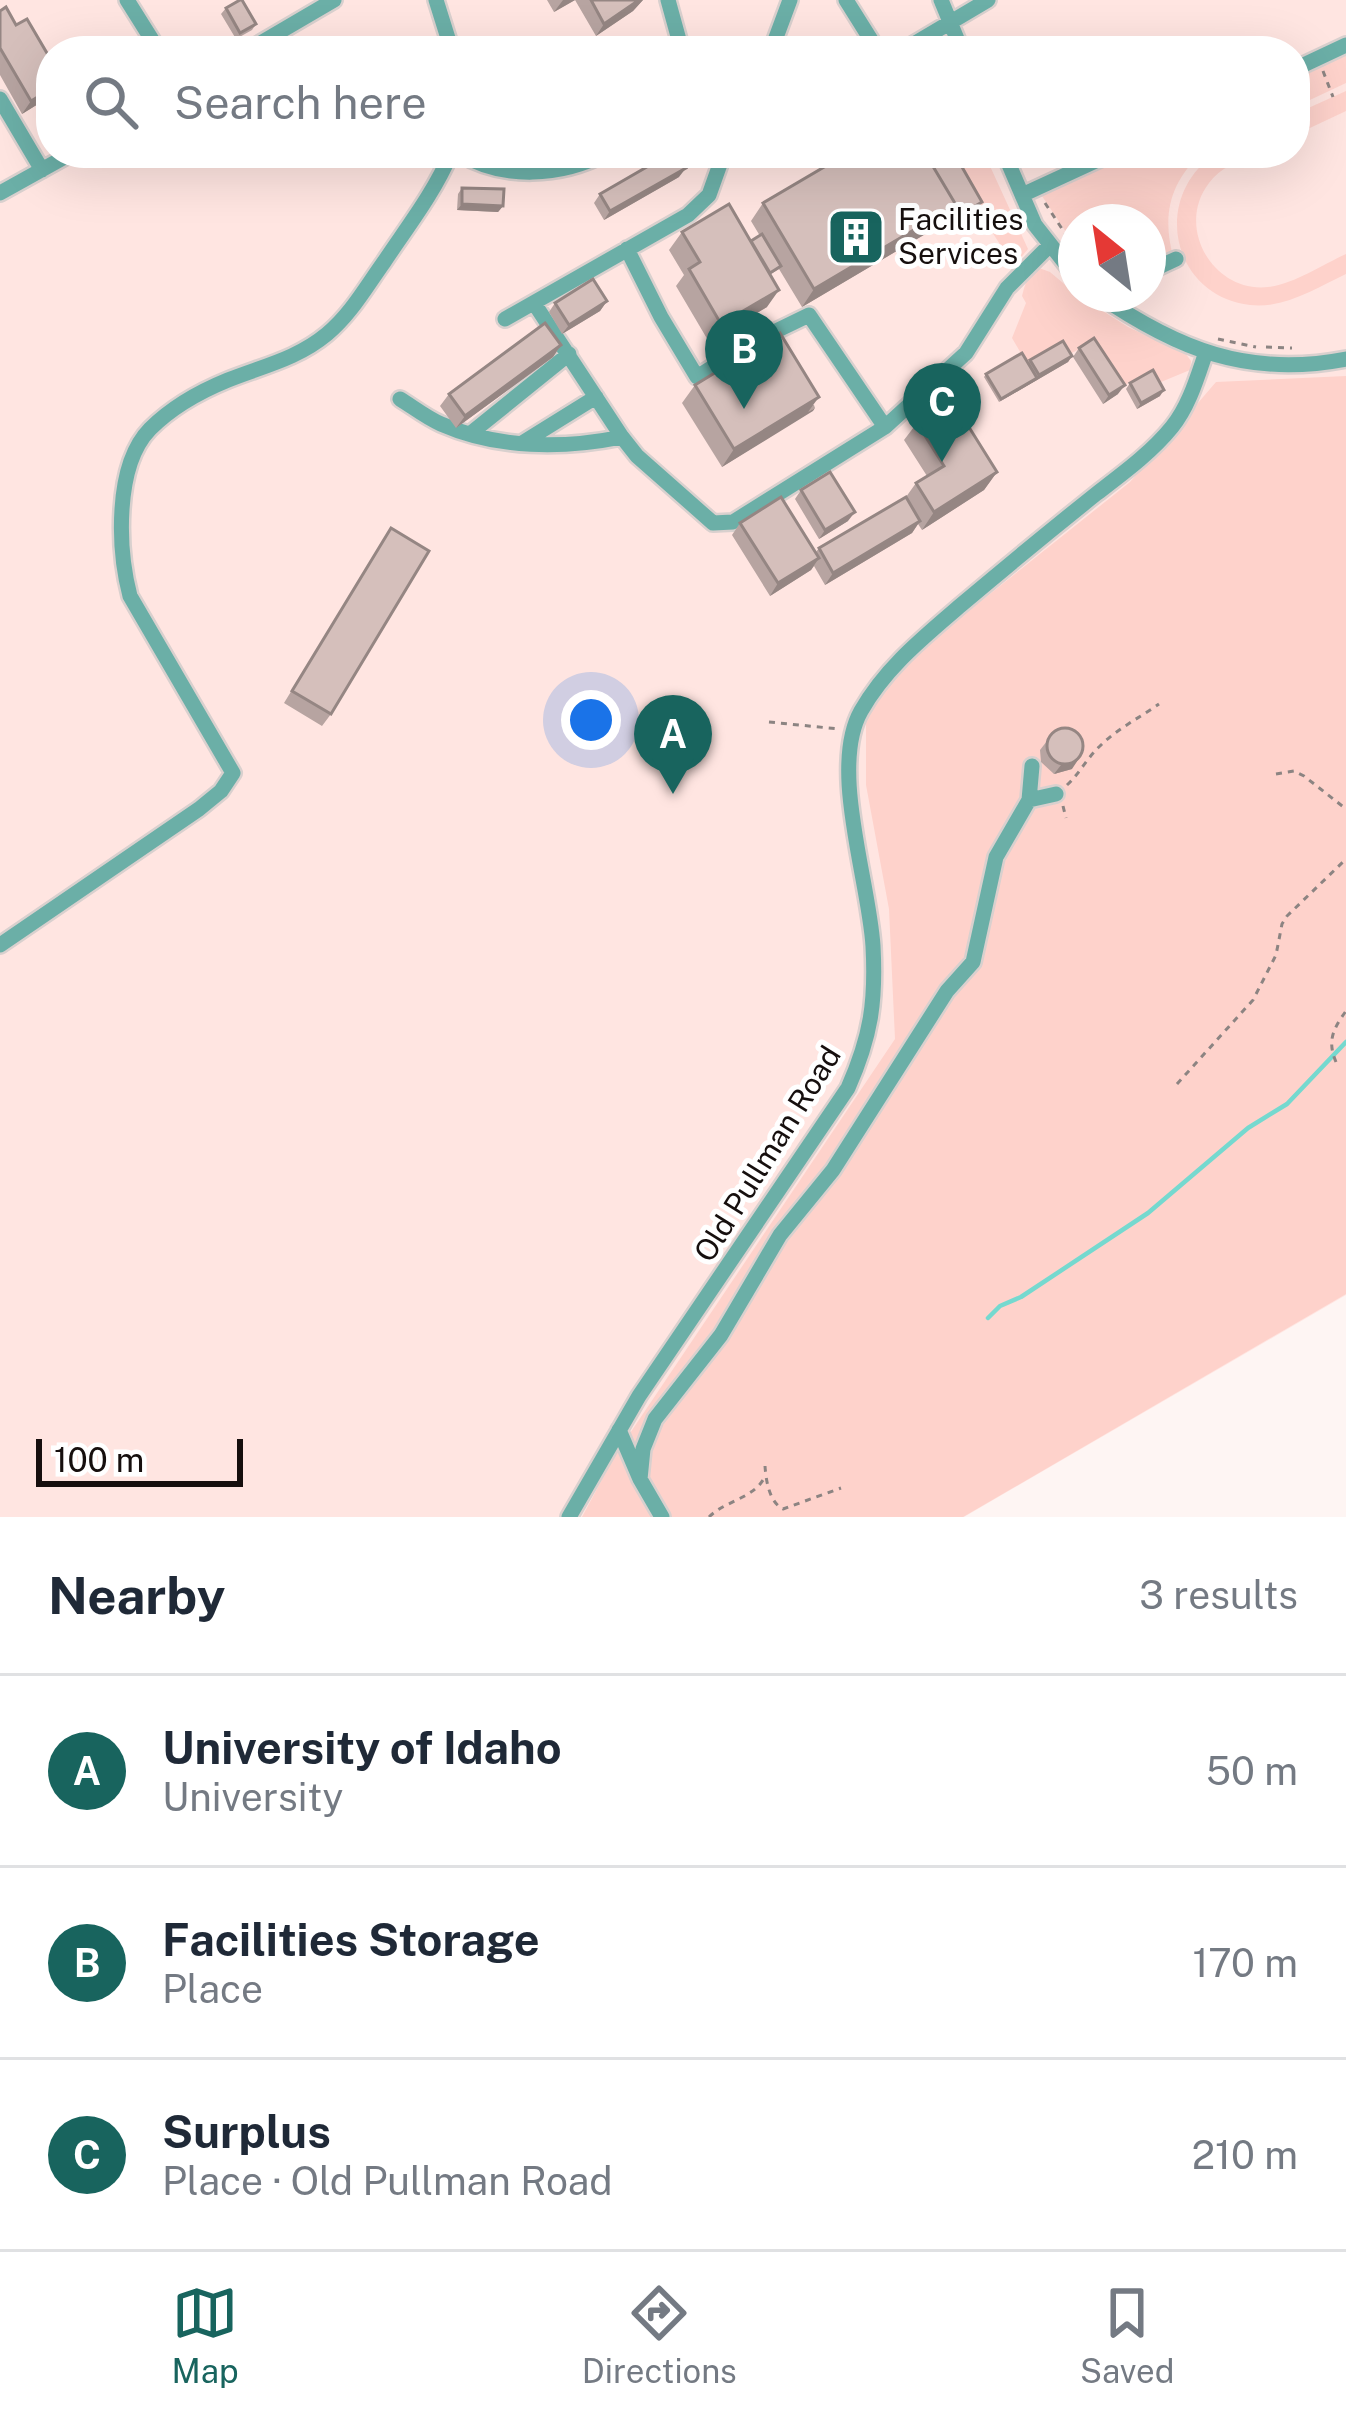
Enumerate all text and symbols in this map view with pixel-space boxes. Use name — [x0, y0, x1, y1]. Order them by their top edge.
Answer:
search box — [36, 36, 1310, 168]
icon: search — [78, 69, 144, 135]
text: Search here — [174, 76, 427, 129]
place label: Facilities Services — [898, 201, 1023, 271]
north arrow — [1058, 204, 1166, 312]
building icon: Facilities Services — [825, 206, 887, 268]
pin: B — [705, 310, 783, 409]
pin: C — [903, 363, 981, 462]
your location — [561, 690, 621, 750]
pin: A — [634, 695, 712, 794]
street label: Old Pullman Road — [686, 1039, 848, 1268]
scale bar — [36, 1433, 243, 1486]
text: 100 m — [54, 1441, 144, 1479]
text: Nearby — [48, 1566, 225, 1625]
text: 3 results — [1139, 1572, 1298, 1618]
text: University of Idaho — [162, 1721, 562, 1774]
text: A — [73, 1748, 101, 1794]
text: 50 m — [1206, 1748, 1298, 1794]
text: University — [162, 1774, 343, 1820]
text: Facilities Storage — [162, 1913, 540, 1966]
text: B — [74, 1940, 100, 1986]
text: 170 m — [1192, 1940, 1298, 1986]
text: Place — [162, 1966, 263, 2012]
text: Surplus — [162, 2105, 331, 2158]
text: C — [73, 2132, 101, 2178]
text: 210 m — [1192, 2132, 1298, 2178]
text: Place · Old Pullman Road — [162, 2158, 613, 2204]
tab: Map — [172, 2280, 239, 2390]
tab: Directions — [582, 2280, 737, 2390]
tab: Saved — [1080, 2280, 1174, 2390]

